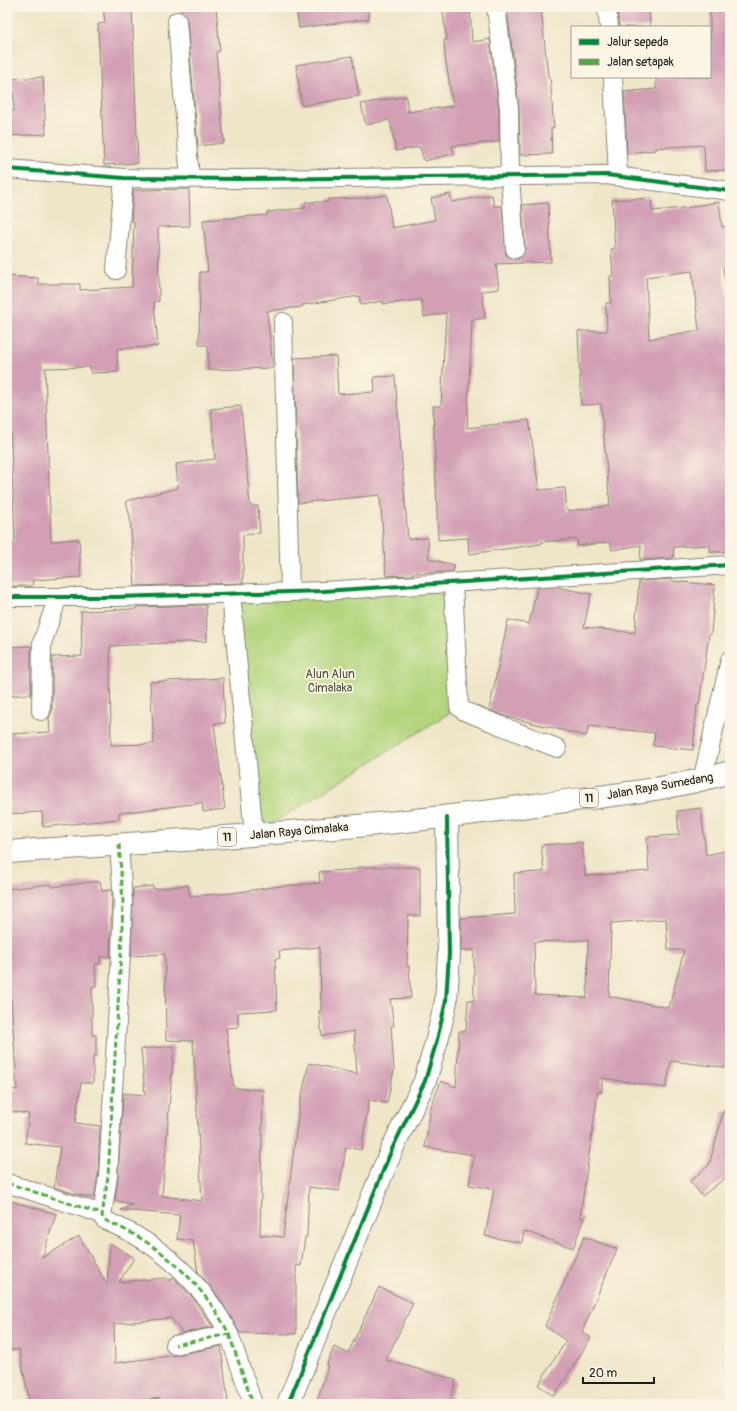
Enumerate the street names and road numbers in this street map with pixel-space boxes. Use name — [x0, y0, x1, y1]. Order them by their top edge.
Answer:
street label: Jalan Raya Sumedang — [606, 770, 714, 803]
road number: 11 — [580, 789, 598, 807]
street label: Jalan Raya Cimalaka — [249, 820, 349, 843]
road number: 11 — [218, 828, 236, 846]

